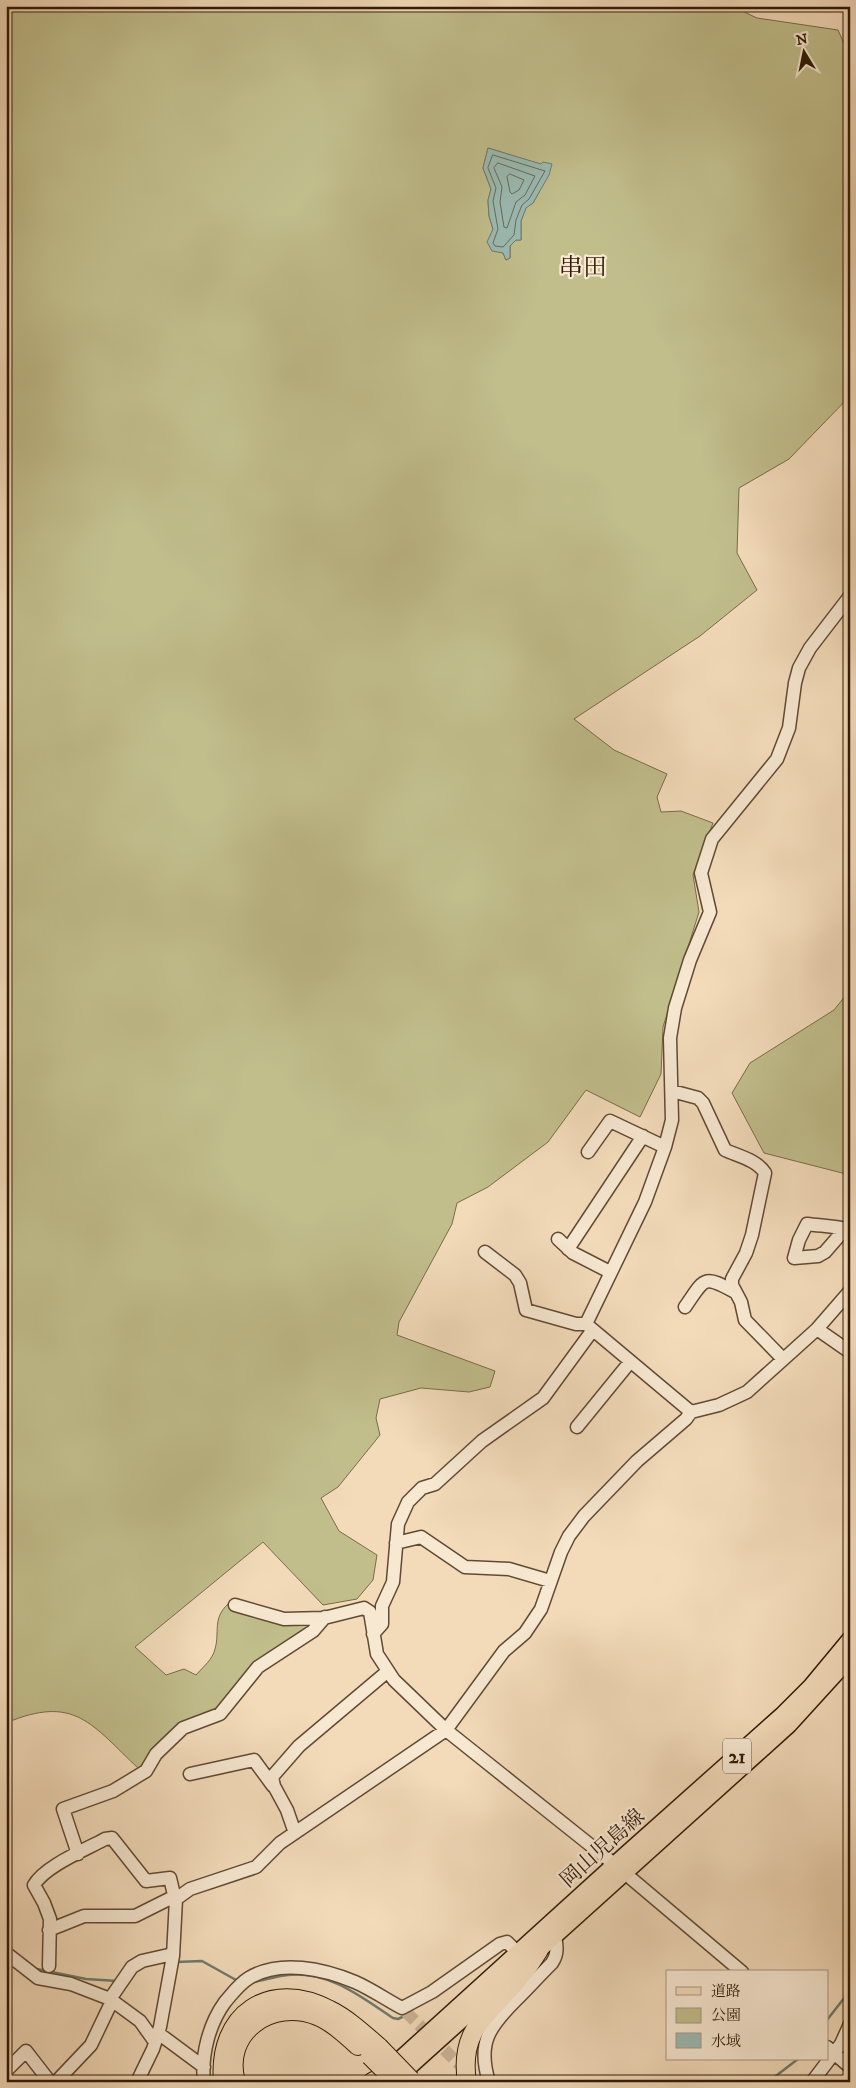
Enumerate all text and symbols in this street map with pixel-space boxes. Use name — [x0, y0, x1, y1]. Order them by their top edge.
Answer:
north arrow — [778, 28, 828, 78]
text: N — [795, 30, 810, 50]
district label: 串田 — [559, 253, 607, 283]
road number: 21 — [723, 1738, 751, 1774]
street label: 岡山児島線 — [555, 1804, 650, 1894]
legend — [666, 1970, 828, 2060]
text: 道路 — [711, 1982, 741, 2001]
text: 公園 — [711, 2006, 741, 2025]
text: 水域 — [711, 2032, 741, 2051]

